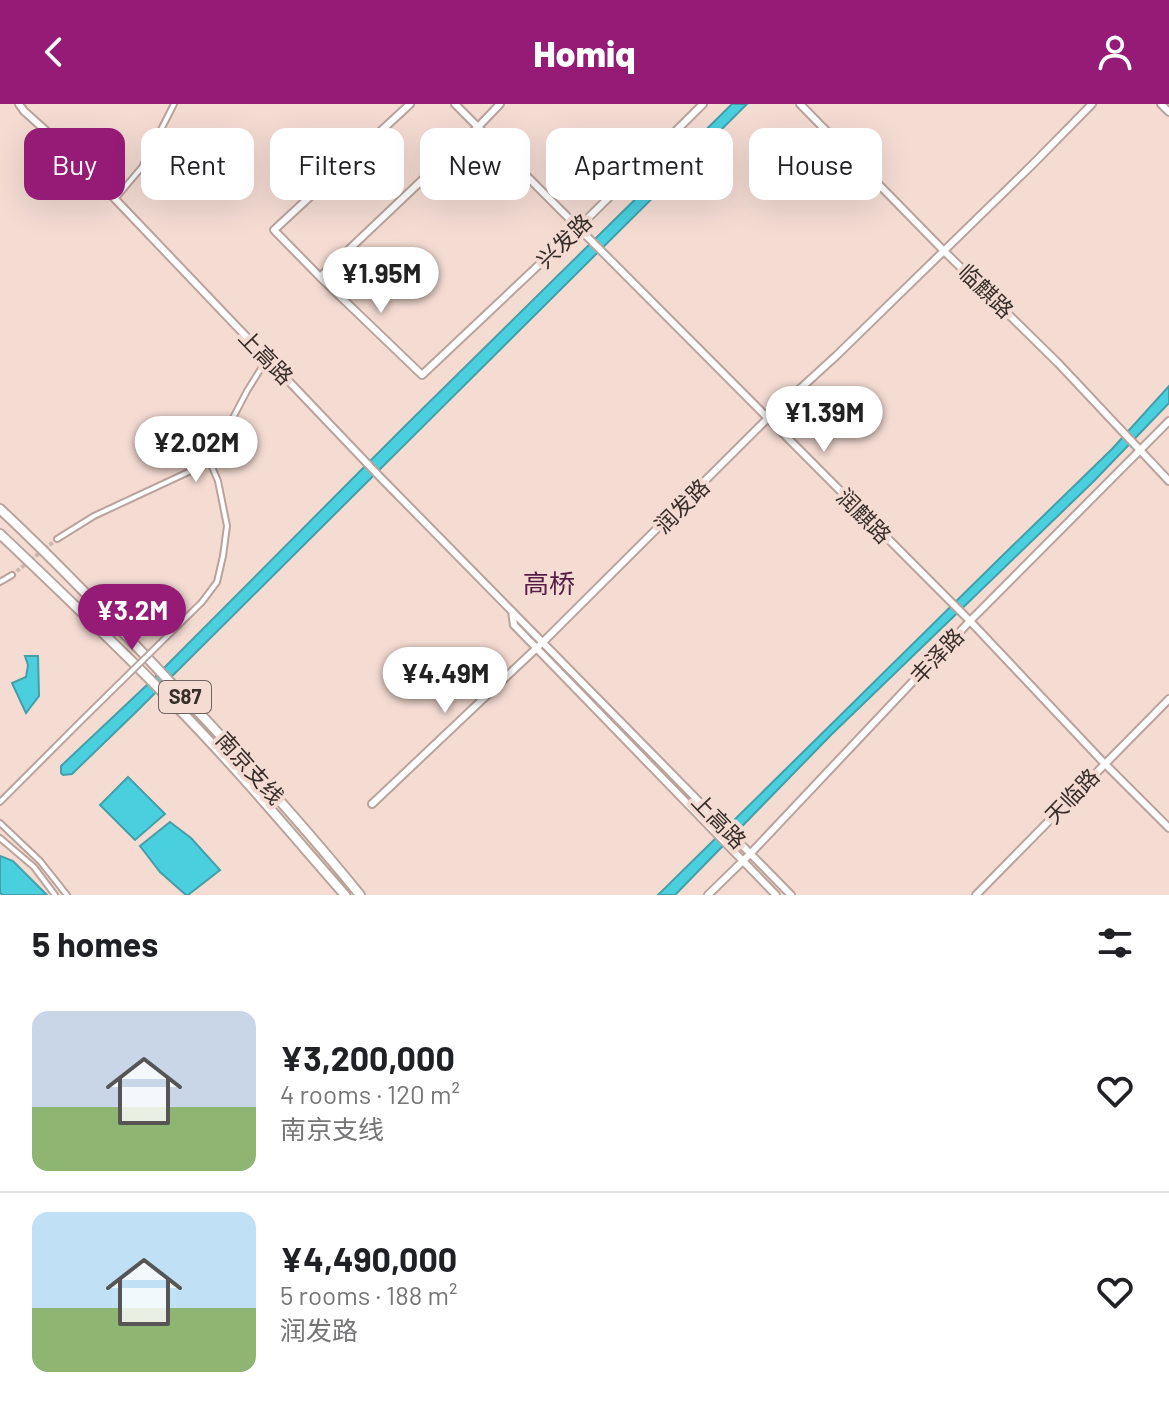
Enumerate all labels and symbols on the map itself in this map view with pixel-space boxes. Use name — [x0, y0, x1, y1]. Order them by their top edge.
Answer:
street label: 兴发路 — [531, 208, 596, 273]
pin: ¥1.95M — [316, 247, 446, 315]
street label: 临麒路 — [954, 258, 1019, 323]
street label: 上高路 — [234, 324, 299, 389]
pin: ¥1.39M — [759, 386, 889, 454]
pin: ¥2.02M — [131, 416, 261, 484]
street label: 润发路 — [649, 473, 714, 538]
street label: 润麒路 — [832, 483, 897, 548]
district label: 高桥 — [523, 567, 575, 598]
pin: ¥3.2M — [76, 584, 188, 652]
street label: 丰泽路 — [904, 622, 968, 688]
pin: ¥4.49M — [380, 647, 510, 715]
road number: S87 — [159, 681, 211, 713]
street label: 南京支线 — [212, 726, 290, 809]
street label: 天临路 — [1039, 763, 1104, 828]
street label: 上高路 — [687, 788, 752, 853]

